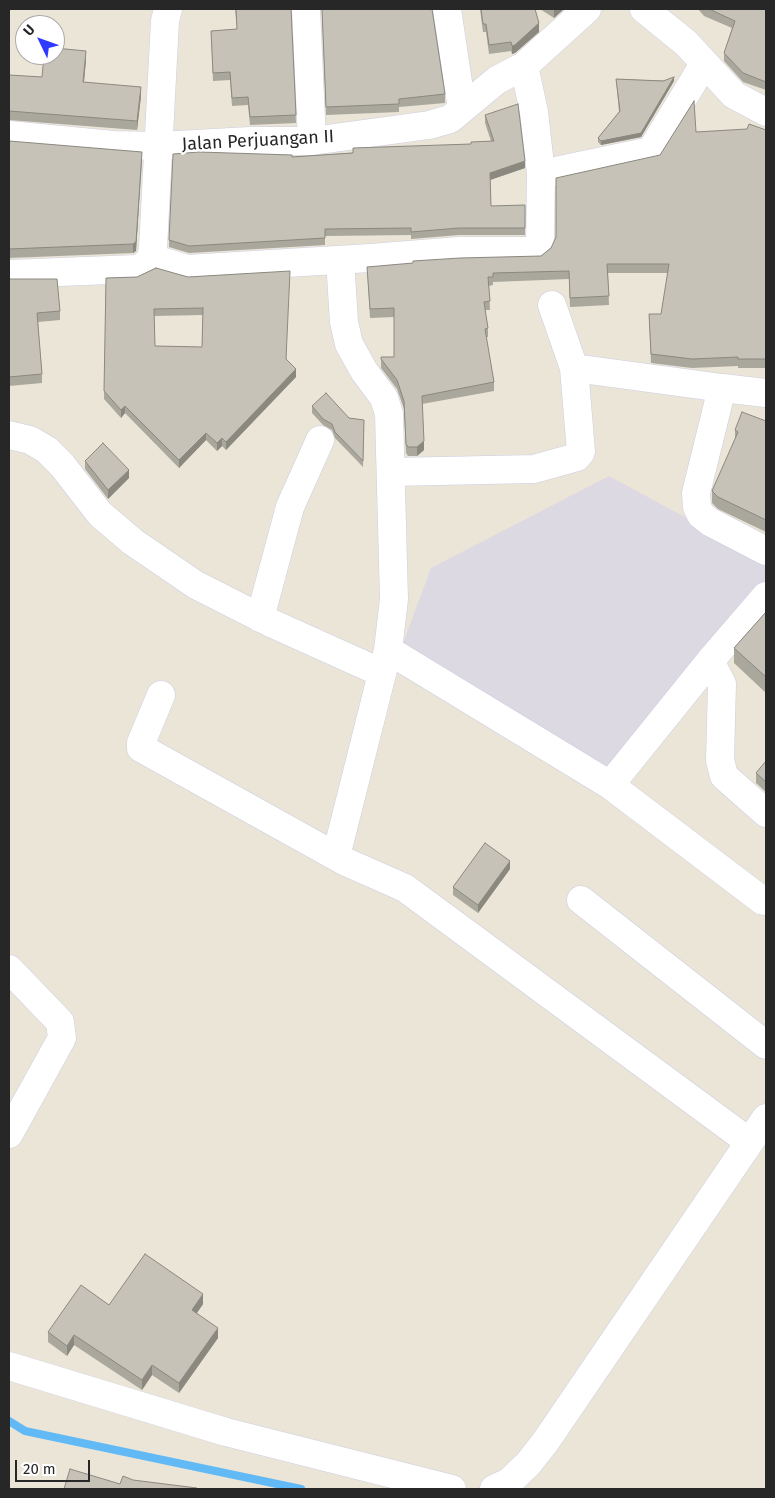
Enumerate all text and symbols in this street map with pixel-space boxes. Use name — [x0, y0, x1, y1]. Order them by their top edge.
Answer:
north arrow — [15, 15, 65, 65]
text: U — [20, 21, 39, 39]
street label: Jalan Perjuangan II — [181, 126, 335, 156]
scale bar — [18, 1450, 92, 1482]
text: 20 m — [23, 1460, 56, 1478]

